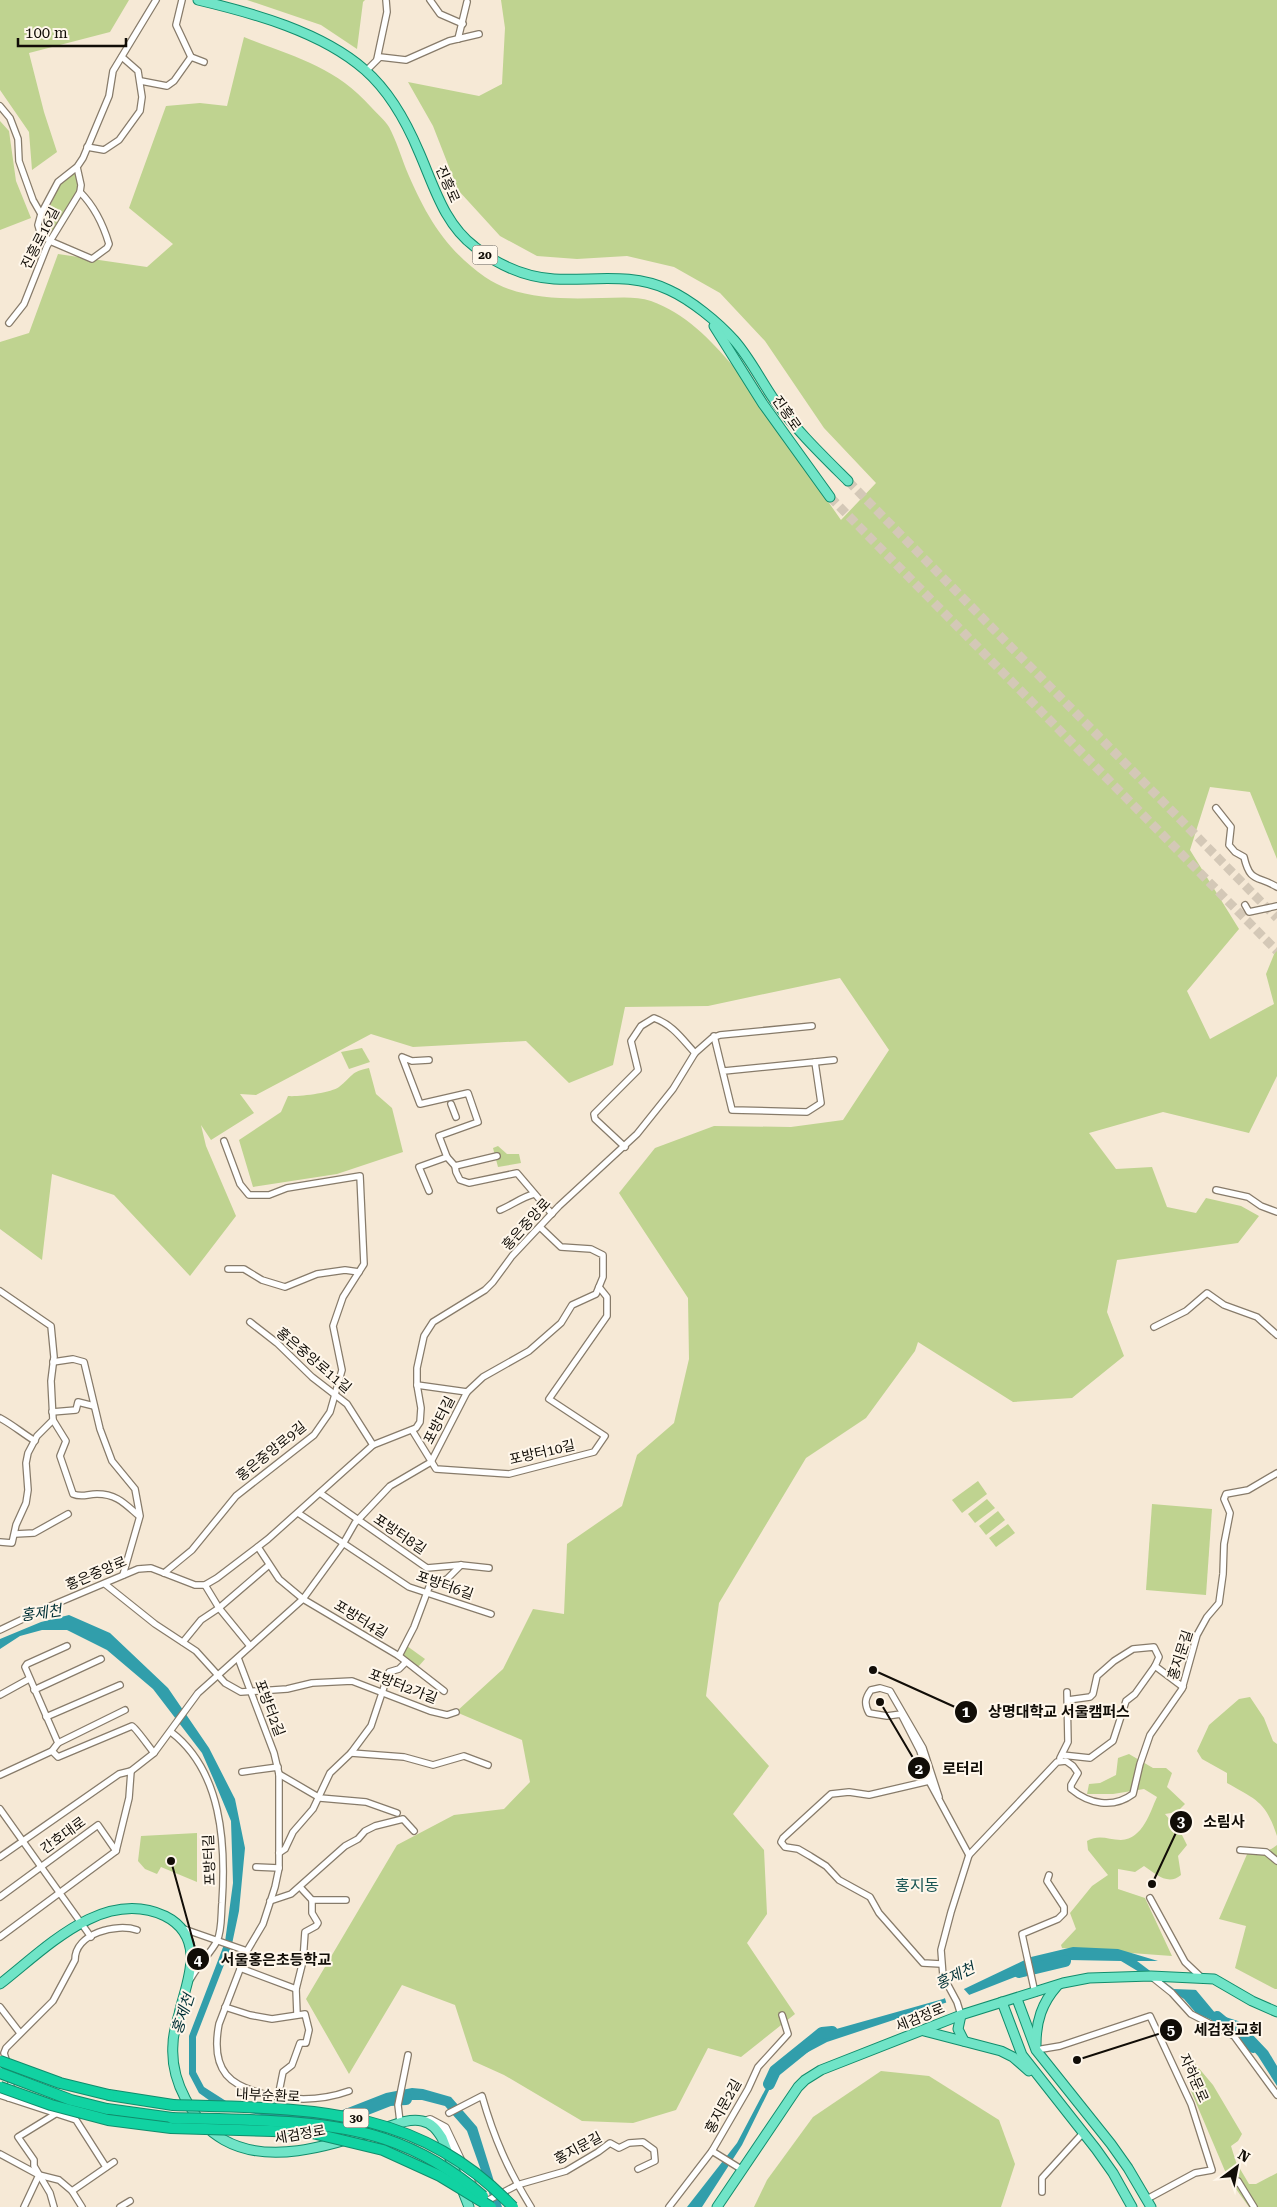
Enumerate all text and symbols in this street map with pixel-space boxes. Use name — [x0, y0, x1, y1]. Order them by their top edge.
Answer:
scale bar — [18, 15, 125, 47]
text: 100 m — [25, 24, 68, 42]
street label: 진흥로 — [433, 163, 463, 205]
street label: 진흥로16길 — [18, 204, 62, 272]
road number: 20 — [472, 246, 498, 264]
street label: 진흥로 — [769, 393, 805, 434]
street label: 홍은중앙로 — [499, 1195, 554, 1253]
street label: 홍은중앙로11길 — [273, 1324, 355, 1396]
street label: 포방터길 — [420, 1393, 458, 1447]
street label: 홍은중앙로9길 — [233, 1418, 309, 1484]
street label: 포방터10길 — [507, 1437, 577, 1467]
street label: 포방터8길 — [371, 1511, 429, 1557]
street label: 홍은중앙로 — [63, 1553, 129, 1593]
street label: 포방터6길 — [414, 1568, 476, 1602]
street label: 포방터4길 — [331, 1597, 391, 1641]
water label: 홍제천 — [19, 1601, 65, 1625]
street label: 홍지문길 — [1164, 1628, 1196, 1682]
street label: 포방터2가길 — [366, 1666, 440, 1706]
street label: 포방터2길 — [252, 1677, 288, 1739]
callout: 상명대학교 서울캠퍼스 — [953, 1697, 1140, 1727]
text: 1 — [962, 1703, 971, 1721]
text: 상명대학교 서울캠퍼스 — [988, 1703, 1130, 1721]
callout: 로터리 — [907, 1753, 993, 1783]
text: 2 — [915, 1760, 923, 1778]
text: 로터리 — [942, 1760, 984, 1778]
callout: 소림사 — [1169, 1807, 1255, 1837]
street label: 간호대로 — [37, 1813, 89, 1857]
text: 3 — [1177, 1813, 1186, 1831]
text: 소림사 — [1203, 1813, 1245, 1831]
street label: 포방터길 — [200, 1834, 218, 1886]
district label: 홍지동 — [895, 1876, 939, 1895]
callout: 서울홍은초등학교 — [186, 1944, 341, 1974]
text: 4 — [194, 1951, 203, 1969]
text: 서울홍은초등학교 — [221, 1951, 331, 1969]
water label: 홍제천 — [932, 1958, 980, 1993]
water label: 홍제천 — [168, 1989, 199, 2036]
street label: 세검정로 — [893, 2000, 947, 2034]
callout: 세검정교회 — [1158, 2015, 1272, 2045]
text: 5 — [1167, 2021, 1175, 2039]
text: 세검정교회 — [1193, 2021, 1263, 2039]
street label: 자하문로 — [1176, 2051, 1212, 2105]
street label: 홍지문2길 — [702, 2076, 744, 2136]
street label: 내부순환로 — [235, 2085, 301, 2105]
road number: 30 — [344, 2108, 368, 2128]
street label: 세검정로 — [273, 2122, 327, 2146]
street label: 홍지문길 — [551, 2129, 605, 2167]
north arrow — [1212, 2142, 1262, 2192]
text: N — [1235, 2146, 1253, 2166]

